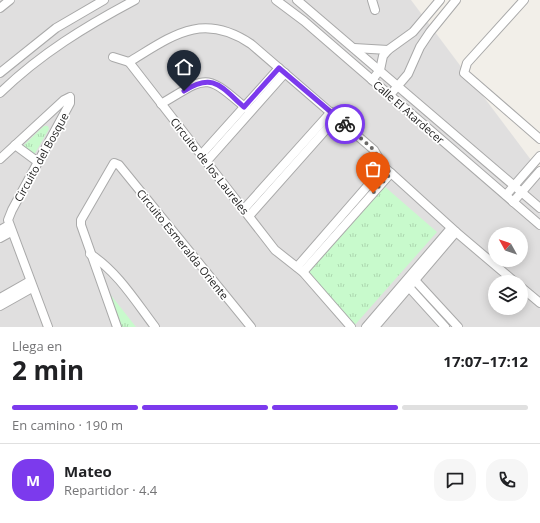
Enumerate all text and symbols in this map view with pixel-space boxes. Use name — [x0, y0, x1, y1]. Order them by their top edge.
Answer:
pin — [167, 50, 201, 91]
icon: home — [173, 56, 195, 78]
street label: Calle El Atardecer — [370, 77, 448, 147]
courier — [325, 104, 365, 144]
street label: Circuito del Bosque — [10, 110, 72, 204]
icon: bike — [334, 113, 356, 135]
street label: Circuito de los Laureles — [167, 114, 253, 218]
pin — [356, 152, 390, 193]
icon: bag — [362, 158, 384, 180]
street label: Circuito Esmeralda Oriente — [134, 186, 232, 302]
north arrow — [488, 227, 528, 267]
map controls — [488, 227, 528, 315]
button: layers — [488, 275, 528, 315]
text: Llega en — [12, 337, 62, 355]
text: 17:07–17:12 — [443, 351, 528, 371]
text: 2 min — [12, 352, 84, 388]
text: En camino · 190 m — [12, 416, 123, 434]
button: chat — [434, 459, 476, 501]
button: phone — [486, 459, 528, 501]
text: Mateo — [64, 461, 112, 481]
text: M — [26, 470, 40, 490]
text: Repartidor · 4.4 — [64, 481, 157, 499]

